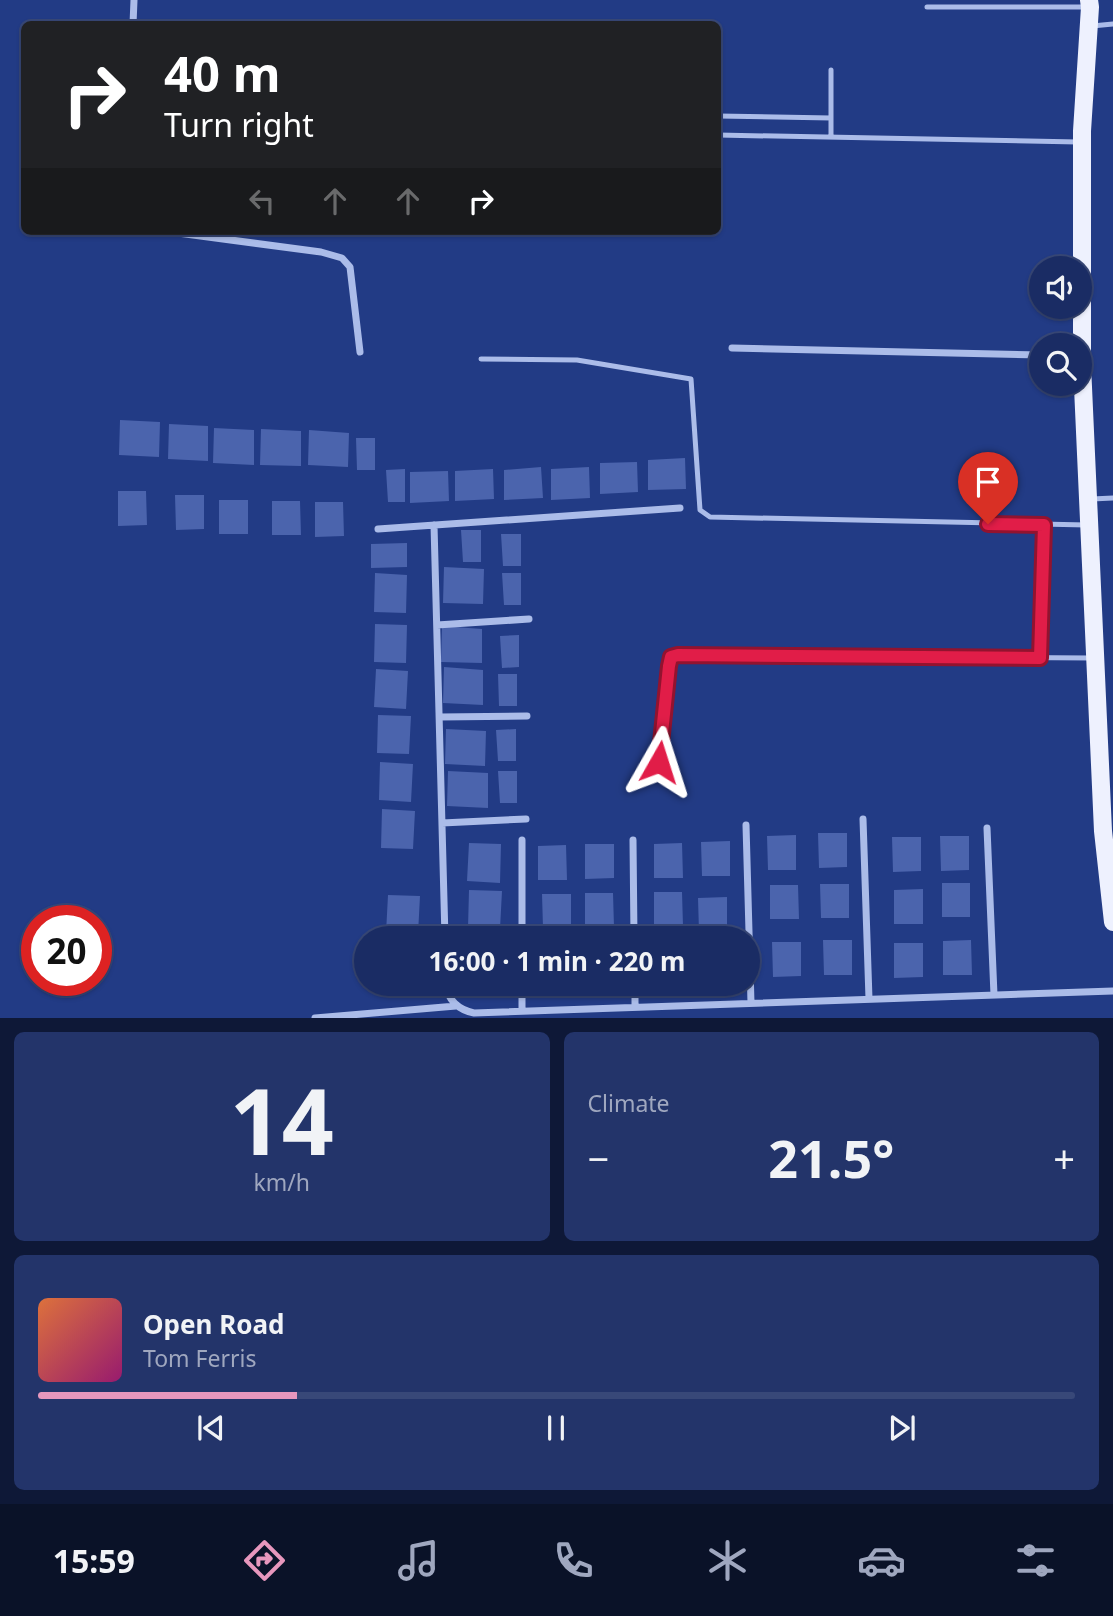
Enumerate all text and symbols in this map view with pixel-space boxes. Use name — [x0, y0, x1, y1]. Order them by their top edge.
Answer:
text: 40 m — [164, 40, 281, 106]
icon: right — [49, 49, 140, 140]
text: Turn right — [164, 103, 314, 146]
icon: left — [243, 182, 281, 220]
icon: ahead — [316, 182, 354, 220]
icon: ahead — [389, 182, 427, 220]
icon: right — [462, 182, 500, 220]
map controls — [1029, 256, 1092, 396]
button: sound — [1029, 256, 1092, 319]
button: search — [1029, 333, 1092, 396]
pin — [958, 452, 1018, 524]
icon: arrive — [969, 463, 1007, 501]
position arrow — [622, 725, 696, 799]
speed limit sign: 20 — [21, 905, 112, 996]
text: 16:00 · 1 min · 220 m — [429, 943, 685, 979]
text: 14 — [230, 1058, 334, 1182]
text: Climate — [588, 1087, 670, 1119]
text: 21.5° — [768, 1122, 894, 1193]
text: − — [588, 1132, 609, 1184]
text: + — [1053, 1132, 1075, 1184]
text: km/h — [253, 1166, 310, 1198]
text: Open Road — [143, 1306, 285, 1342]
text: Tom Ferris — [143, 1342, 256, 1374]
icon: previous — [192, 1409, 230, 1447]
icon: pause — [537, 1409, 575, 1447]
icon: next — [883, 1409, 921, 1447]
icon: directions — [240, 1536, 289, 1585]
icon: music — [394, 1536, 443, 1585]
icon: phone — [549, 1536, 598, 1585]
icon: climate — [703, 1536, 752, 1585]
icon: car — [857, 1536, 906, 1585]
icon: filters — [1011, 1536, 1060, 1585]
text: 15:59 — [53, 1539, 135, 1582]

